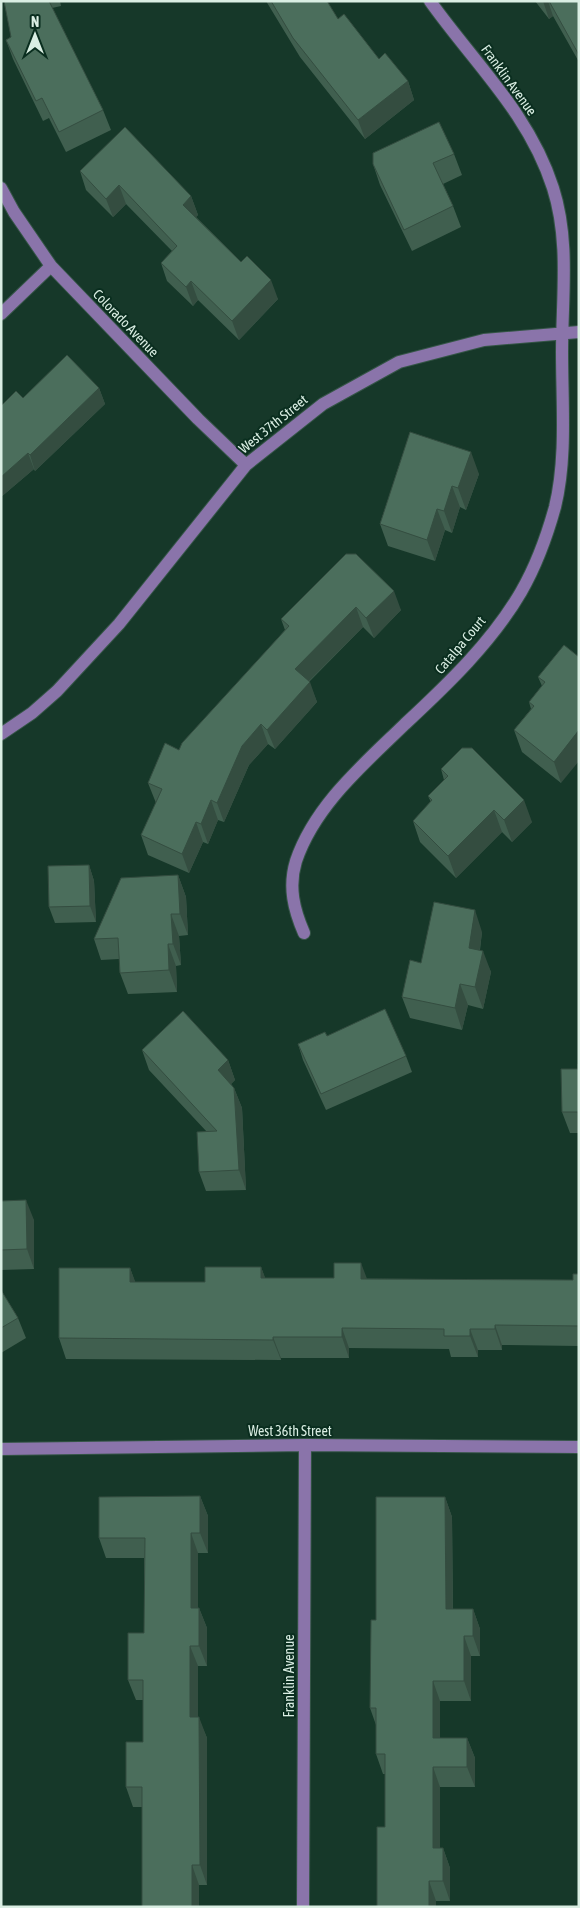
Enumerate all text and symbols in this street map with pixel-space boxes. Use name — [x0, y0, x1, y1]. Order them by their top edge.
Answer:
north arrow — [10, 10, 60, 60]
text: N — [31, 14, 39, 30]
street label: Franklin Avenue — [478, 42, 540, 118]
street label: Colorado Avenue — [90, 286, 162, 360]
street label: West 37th Street — [235, 391, 311, 457]
street label: Catalpa Court — [431, 613, 489, 677]
street label: West 36th Street — [248, 1423, 332, 1439]
street label: Franklin Avenue — [281, 1634, 297, 1718]

